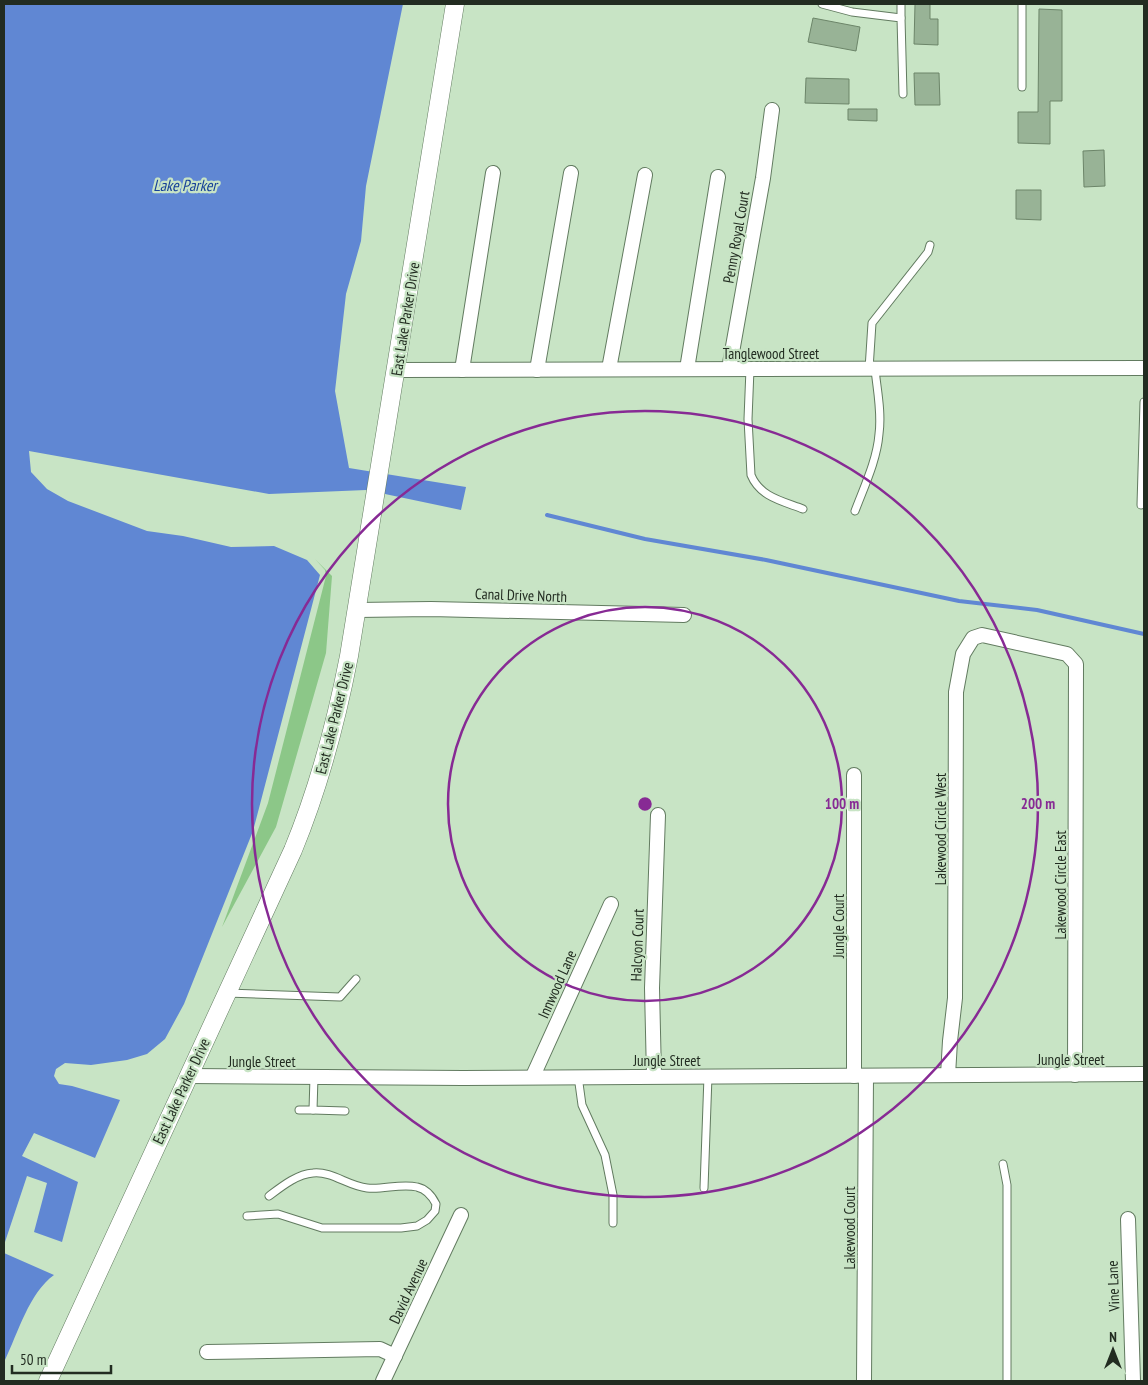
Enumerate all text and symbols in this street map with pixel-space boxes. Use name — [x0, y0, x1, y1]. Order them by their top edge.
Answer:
water label: Lake Parker — [153, 175, 219, 195]
street label: Penny Royal Court — [719, 189, 753, 285]
street label: East Lake Parker Drive — [387, 261, 423, 377]
street label: Tanglewood Street — [723, 344, 819, 363]
street label: Canal Drive North — [475, 584, 567, 606]
street label: East Lake Parker Drive — [311, 660, 357, 776]
street label: Lakewood Circle West — [931, 773, 950, 885]
text: 100 m — [825, 794, 859, 813]
text: 200 m — [1021, 794, 1055, 813]
centre of rings — [636, 795, 654, 813]
street label: Lakewood Circle East — [1051, 830, 1070, 940]
street label: Jungle Court — [829, 894, 848, 959]
street label: Halcyon Court — [626, 908, 648, 982]
street label: Innwood Lane — [534, 947, 580, 1021]
street label: East Lake Parker Drive — [148, 1035, 214, 1147]
street label: Jungle Street — [1036, 1050, 1105, 1069]
street label: Jungle Street — [632, 1051, 701, 1070]
street label: Jungle Street — [227, 1052, 296, 1071]
street label: Lakewood Court — [840, 1186, 859, 1270]
street label: David Avenue — [385, 1255, 431, 1327]
street label: Vine Lane — [1103, 1260, 1123, 1313]
north arrow — [1088, 1325, 1138, 1375]
text: N — [1109, 1328, 1117, 1346]
scale bar — [12, 1342, 111, 1374]
text: 50 m — [20, 1350, 46, 1369]

